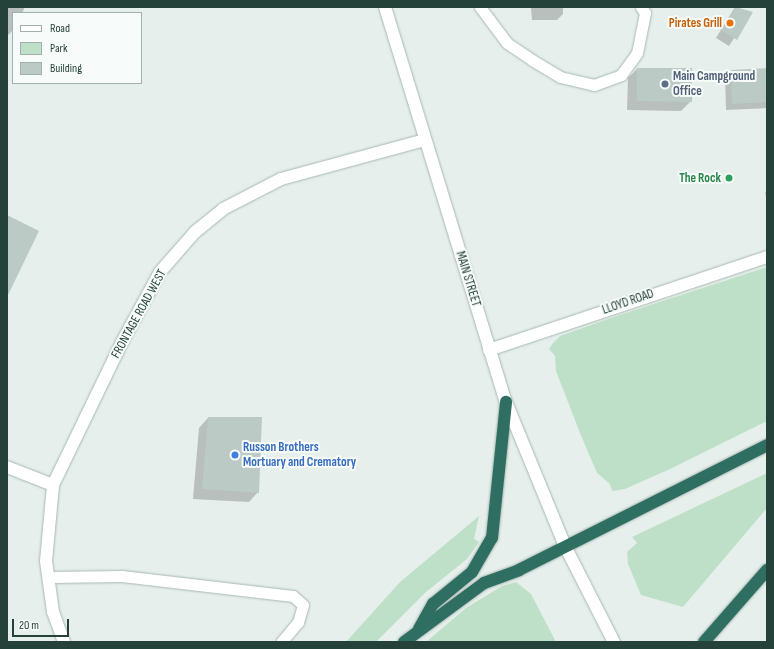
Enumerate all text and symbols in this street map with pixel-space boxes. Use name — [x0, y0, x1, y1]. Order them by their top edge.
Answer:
legend — [12, 12, 142, 84]
place label: Pirates Grill — [669, 15, 722, 31]
marker: Pirates Grill — [725, 18, 735, 28]
text: Road — [50, 21, 70, 36]
text: Park — [50, 41, 68, 56]
text: Building — [50, 61, 82, 76]
place label: Main Campground Office — [673, 69, 755, 100]
marker: Main Campground Office — [660, 79, 670, 89]
place label: The Rock — [679, 170, 721, 186]
marker: The Rock — [724, 173, 734, 183]
street label: MAIN STREET — [452, 249, 484, 309]
street label: FRONTAGE ROAD WEST — [108, 267, 170, 361]
street label: LLOYD ROAD — [600, 286, 656, 318]
place label: Russon Brothers Mortuary and Crematory — [243, 440, 356, 471]
marker: Russon Brothers Mortuary and Crematory — [230, 450, 240, 460]
scale bar — [14, 611, 71, 637]
text: 20 m — [19, 618, 39, 633]

